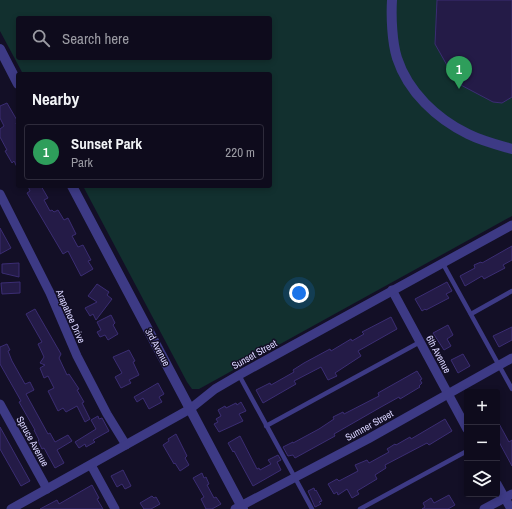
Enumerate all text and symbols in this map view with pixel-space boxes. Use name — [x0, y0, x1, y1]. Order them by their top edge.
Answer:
search box — [16, 16, 272, 60]
icon: search — [30, 27, 52, 49]
text: Search here — [62, 28, 129, 49]
pin: 1 — [446, 56, 472, 89]
text: Nearby — [32, 87, 79, 110]
text: Sunset Park — [71, 133, 142, 154]
text: 1 — [43, 144, 49, 161]
text: 220 m — [225, 144, 255, 161]
text: Park — [71, 154, 93, 171]
your location — [289, 283, 309, 303]
street label: Arapahoe Drive — [53, 286, 88, 345]
street label: 3rd Avenue — [142, 326, 173, 369]
street label: 6th Avenue — [423, 333, 454, 376]
street label: Sunset Street — [229, 336, 280, 372]
map controls — [464, 389, 500, 497]
button: + — [464, 389, 500, 425]
street label: Sumner Street — [343, 407, 396, 444]
street label: Spruce Avenue — [13, 414, 52, 469]
button: − — [464, 425, 500, 461]
button: layers — [464, 461, 500, 497]

